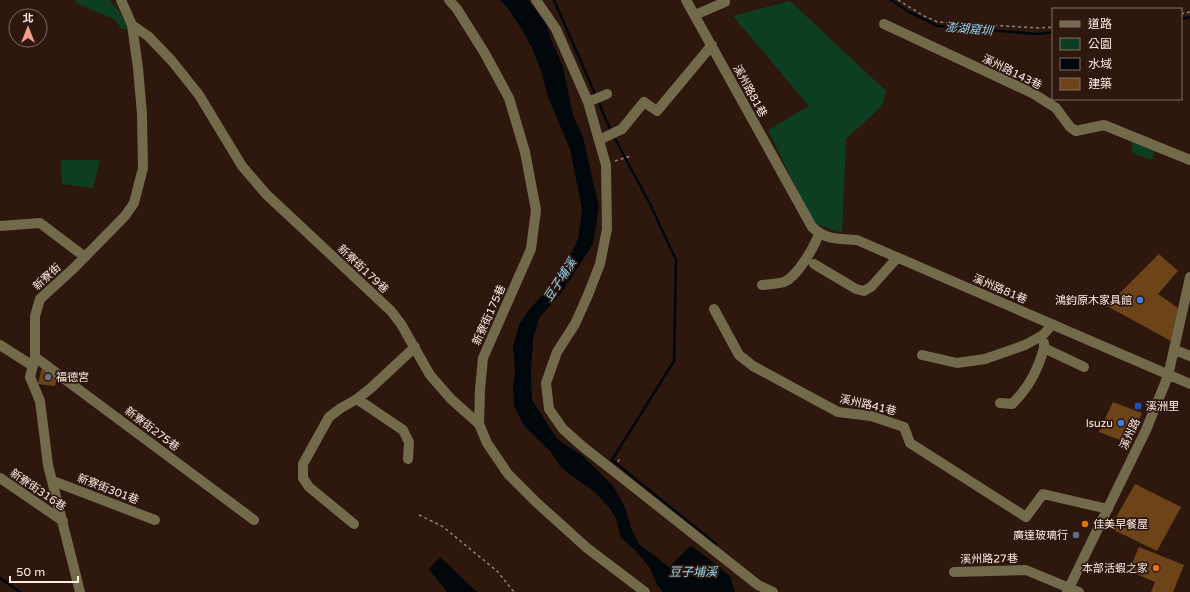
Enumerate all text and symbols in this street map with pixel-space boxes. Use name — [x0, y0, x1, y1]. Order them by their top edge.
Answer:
north arrow — [8, 8, 48, 48]
legend — [1052, 8, 1182, 100]
text: 北 — [23, 12, 34, 25]
text: 道路 — [1088, 17, 1112, 31]
water label: 澎湖窟圳 — [944, 20, 996, 38]
text: 公園 — [1088, 37, 1112, 51]
street label: 溪州路143巷 — [980, 52, 1044, 92]
text: 水域 — [1088, 57, 1112, 71]
street label: 溪州路81巷 — [730, 63, 770, 119]
text: 建築 — [1088, 77, 1112, 91]
street label: 新寮街179巷 — [335, 242, 391, 296]
water label: 豆子埔溪 — [541, 254, 580, 304]
street label: 新寮街 — [30, 261, 64, 293]
street label: 溪州路81巷 — [971, 272, 1029, 306]
street label: 新寮街175巷 — [470, 283, 508, 347]
place label: 鴻鈞原木家具館 — [1055, 294, 1132, 307]
marker: 鴻鈞原木家具館 — [1135, 295, 1145, 305]
place label: 福德宮 — [56, 371, 89, 384]
marker: 福德宮 — [43, 372, 53, 382]
street label: 溪州路41巷 — [838, 392, 898, 418]
place label: 溪洲里 — [1146, 400, 1179, 413]
marker: 溪洲里 — [1133, 401, 1143, 411]
street label: 新寮街275巷 — [122, 404, 182, 454]
street label: 溪州路 — [1117, 416, 1143, 452]
place label: Isuzu — [1086, 417, 1113, 430]
marker: Isuzu — [1116, 418, 1126, 428]
street label: 新寮街316巷 — [8, 467, 68, 513]
street label: 新寮街301巷 — [75, 471, 141, 507]
place label: 佳美早餐屋 — [1093, 518, 1148, 531]
marker: 佳美早餐屋 — [1080, 519, 1090, 529]
place label: 廣達玻璃行 — [1013, 529, 1068, 542]
marker: 廣達玻璃行 — [1071, 530, 1081, 540]
street label: 溪州路27巷 — [960, 552, 1018, 566]
scale bar — [10, 558, 78, 584]
place label: 本部活蝦之家 — [1082, 562, 1148, 575]
marker: 本部活蝦之家 — [1151, 563, 1161, 573]
text: 50 m — [16, 565, 45, 579]
water label: 豆子埔溪 — [669, 565, 719, 579]

